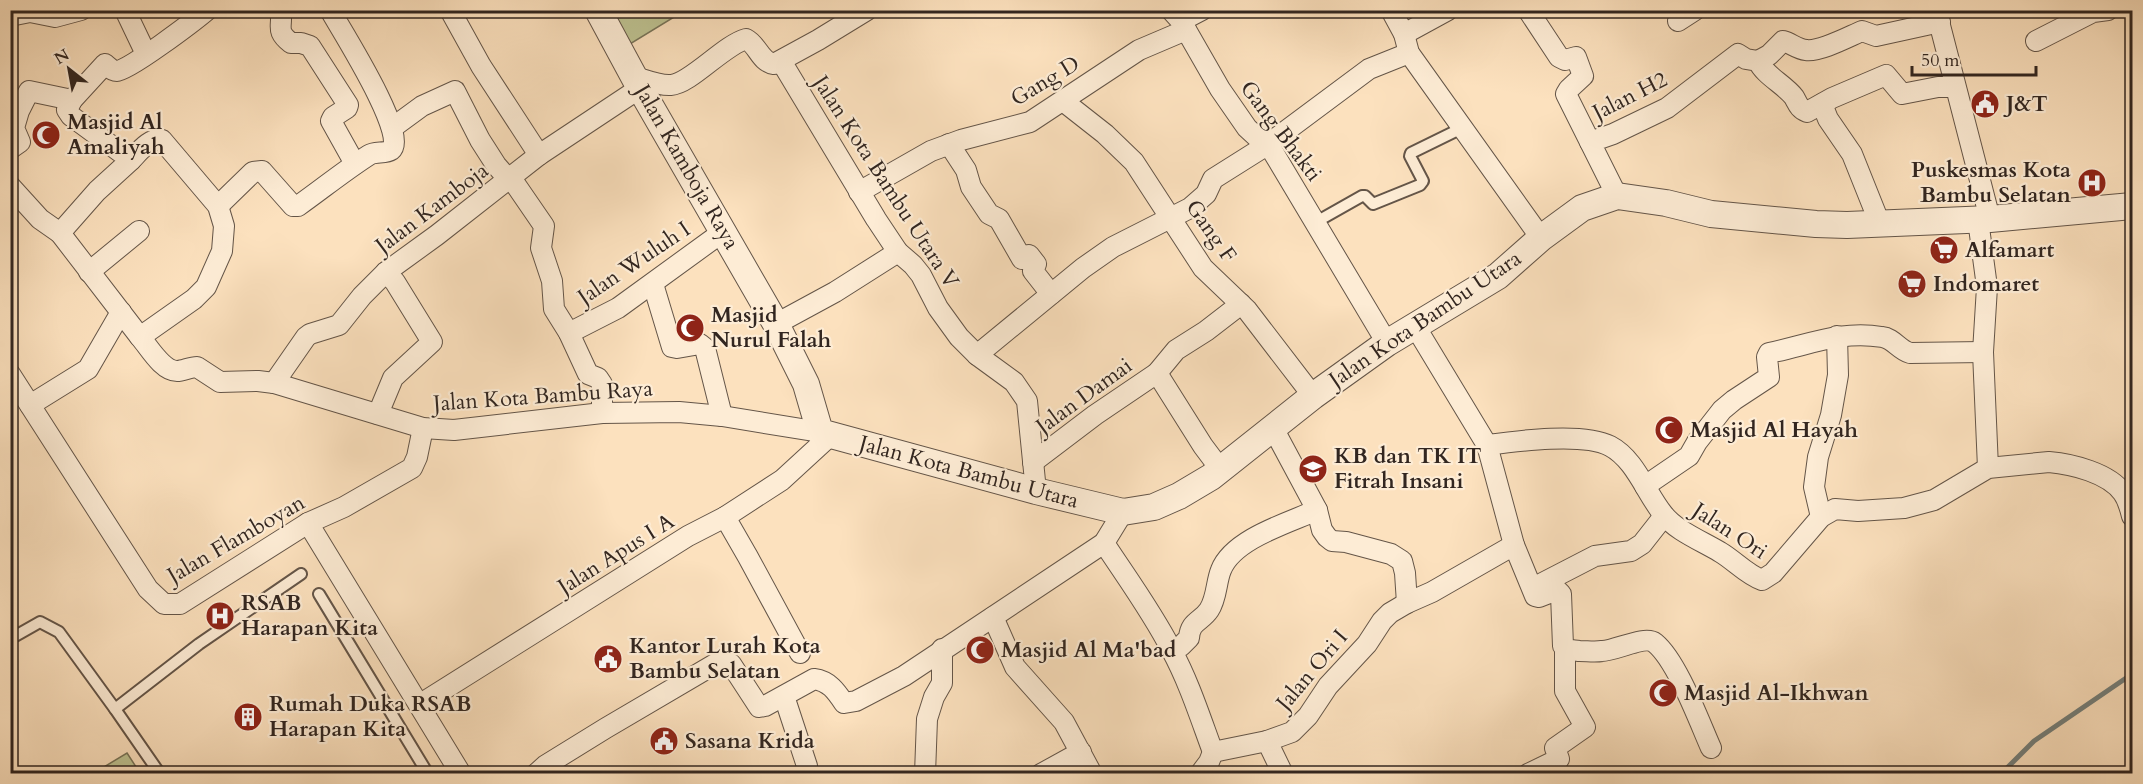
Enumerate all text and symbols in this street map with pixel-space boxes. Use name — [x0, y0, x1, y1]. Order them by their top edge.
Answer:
north arrow — [39, 39, 99, 99]
scale bar — [1912, 39, 2036, 77]
text: N — [50, 44, 74, 70]
text: 50 m — [1921, 48, 1960, 73]
street label: Gang D — [1005, 49, 1085, 113]
street label: Jalan H2 — [1585, 64, 1673, 129]
street label: Jalan Kota Bambu Utara V — [804, 67, 967, 295]
street label: Gang Bhakti — [1233, 74, 1329, 188]
street label: Jalan Kamboja Raya — [626, 76, 747, 256]
public building icon: J&T — [1969, 88, 2001, 120]
place label: J&T — [2003, 89, 2048, 119]
place label: Masjid Al Amaliyah — [67, 107, 165, 162]
mosque icon: Masjid Al Amaliyah — [30, 119, 62, 151]
street label: Jalan Kamboja — [367, 155, 495, 262]
place label: Puskesmas Kota Bambu Selatan — [1911, 155, 2071, 210]
hospital icon: Puskesmas Kota Bambu Selatan — [2076, 167, 2108, 199]
street label: Gang F — [1179, 194, 1243, 268]
street label: Jalan Wuluh I — [569, 214, 696, 313]
supermarket icon: Alfamart — [1928, 234, 1960, 266]
place label: Alfamart — [1965, 235, 2054, 265]
street label: Jalan Kota Bambu Utara — [1320, 243, 1527, 396]
supermarket icon: Indomaret — [1896, 268, 1928, 300]
place label: Indomaret — [1933, 269, 2039, 299]
place label: Masjid Nurul Falah — [711, 300, 832, 355]
mosque icon: Masjid Nurul Falah — [674, 312, 706, 344]
street label: Jalan Damai — [1027, 351, 1138, 443]
street label: Jalan Kota Bambu Raya — [429, 373, 654, 419]
mosque icon: Masjid Al Hayah — [1653, 414, 1685, 446]
place label: Masjid Al Hayah — [1690, 415, 1858, 445]
street label: Jalan Kota Bambu Utara — [853, 428, 1082, 516]
place label: KB dan TK IT Fitrah Insani — [1334, 441, 1482, 496]
school or university icon: KB dan TK IT Fitrah Insani — [1297, 453, 1329, 485]
street label: Jalan Flamboyan — [159, 487, 311, 592]
street label: Jalan Ori — [1684, 494, 1773, 566]
street label: Jalan Apus I A — [549, 506, 680, 603]
place label: RSAB Harapan Kita — [241, 588, 378, 643]
hospital icon: RSAB Harapan Kita — [204, 600, 236, 632]
street label: Jalan Ori I — [1267, 623, 1355, 719]
place label: Kantor Lurah Kota Bambu Selatan — [629, 631, 821, 686]
mosque icon: Masjid Al Ma'bad — [964, 634, 996, 666]
place label: Masjid Al Ma'bad — [1001, 635, 1177, 665]
public building icon: Kantor Lurah Kota Bambu Selatan — [592, 643, 624, 675]
mosque icon: Masjid Al-Ikhwan — [1647, 677, 1679, 709]
place label: Masjid Al-Ikhwan — [1684, 678, 1869, 708]
place label: Rumah Duka RSAB Harapan Kita — [269, 689, 472, 744]
building icon: Rumah Duka RSAB Harapan Kita — [232, 701, 264, 733]
public building icon: Sasana Krida — [648, 725, 680, 757]
place label: Sasana Krida — [685, 726, 815, 756]

